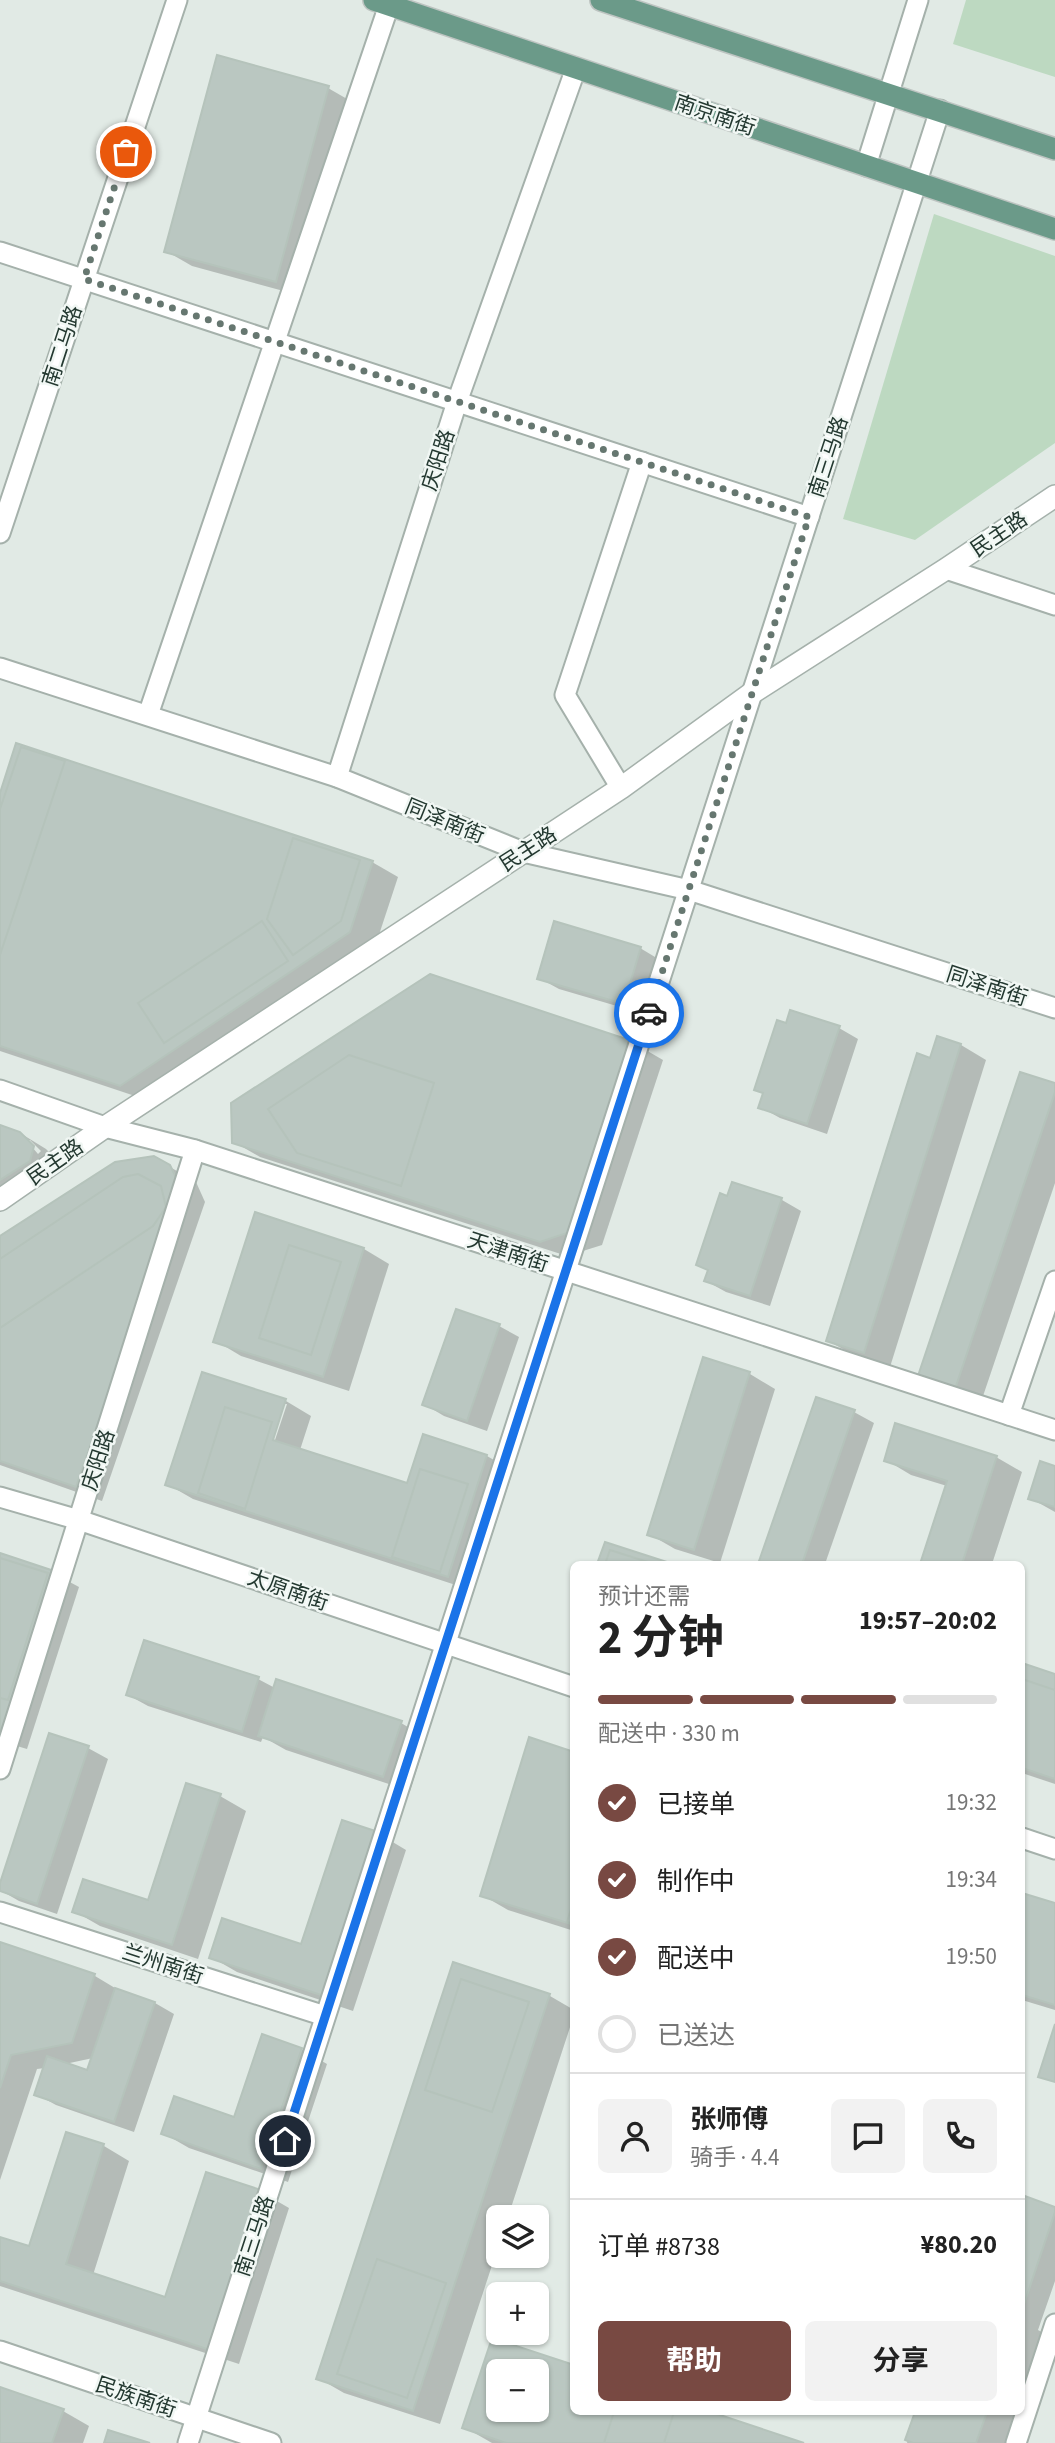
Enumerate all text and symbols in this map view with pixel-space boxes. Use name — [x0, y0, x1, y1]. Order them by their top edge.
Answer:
street label: 南京南街 — [670, 87, 760, 143]
pin — [96, 122, 156, 182]
icon: bag — [107, 133, 145, 171]
street label: 南二马路 — [35, 301, 89, 391]
street label: 南三马路 — [801, 412, 855, 502]
street label: 庆阳路 — [414, 425, 462, 495]
street label: 民主路 — [964, 504, 1034, 564]
street label: 同泽南街 — [400, 791, 490, 851]
street label: 民主路 — [493, 819, 563, 879]
street label: 同泽南街 — [942, 959, 1032, 1013]
courier — [614, 978, 684, 1048]
icon: car — [630, 994, 668, 1032]
street label: 民主路 — [21, 1132, 89, 1192]
street label: 天津南街 — [463, 1225, 553, 1279]
street label: 庆阳路 — [74, 1425, 122, 1495]
street label: 太原南街 — [243, 1562, 333, 1618]
text: 预计还需 — [598, 1580, 690, 1613]
text: 19:57–20:02 — [859, 1602, 997, 1639]
text: 2 分钟 — [598, 1606, 724, 1671]
text: 配送中 · 330 m — [598, 1717, 740, 1750]
icon: check — [598, 1784, 636, 1822]
text: 已接单 — [657, 1786, 735, 1823]
text: 19:32 — [946, 1786, 997, 1819]
icon: check — [598, 1861, 636, 1899]
text: 制作中 — [657, 1863, 735, 1900]
text: 19:34 — [946, 1863, 997, 1896]
street label: 兰州南街 — [118, 1937, 208, 1991]
icon: check — [598, 1938, 636, 1976]
text: 配送中 — [657, 1940, 735, 1977]
text: 19:50 — [946, 1940, 997, 1973]
text: 已送达 — [657, 2017, 735, 2054]
button: person — [598, 2099, 672, 2173]
button: chat — [831, 2099, 905, 2173]
button: phone — [923, 2099, 997, 2173]
text: 张师傅 — [690, 2101, 768, 2138]
pin — [255, 2111, 315, 2171]
icon: home — [266, 2122, 304, 2160]
text: 骑手 · 4.4 — [690, 2141, 780, 2174]
street label: 南三马路 — [227, 2191, 281, 2281]
map controls — [486, 2205, 549, 2422]
button: layers — [486, 2205, 549, 2268]
text: ¥80.20 — [921, 2226, 997, 2263]
text: 订单 #8738 — [598, 2228, 720, 2265]
button: + — [486, 2282, 549, 2345]
button: 帮助 — [598, 2321, 791, 2401]
button: 分享 — [805, 2321, 997, 2401]
button: − — [486, 2359, 549, 2422]
street label: 民族南街 — [91, 2369, 181, 2425]

